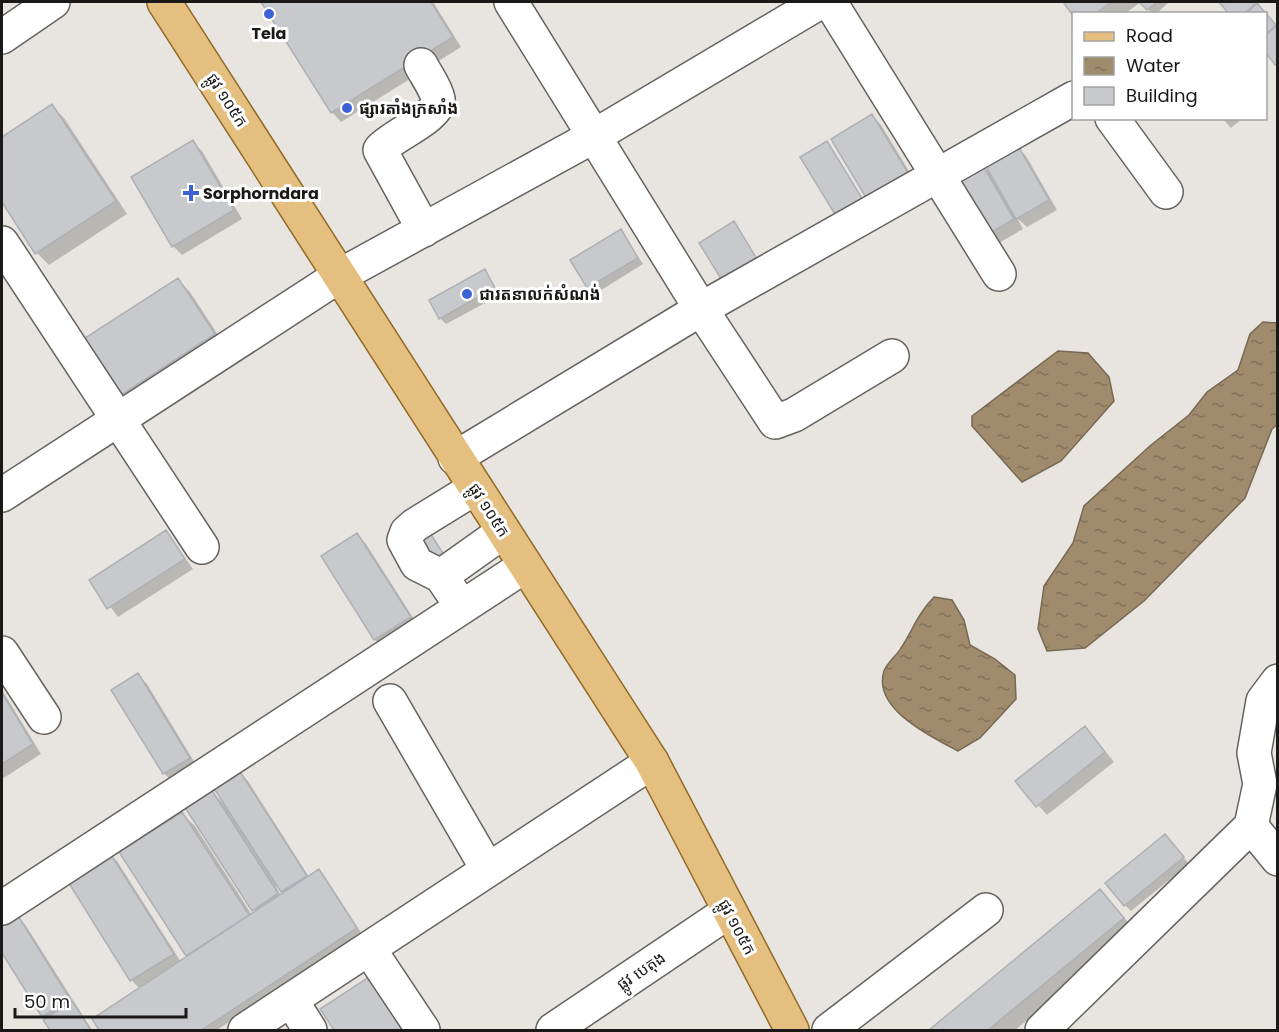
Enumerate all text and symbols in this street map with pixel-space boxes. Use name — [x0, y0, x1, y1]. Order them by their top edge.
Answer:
marker: Tela — [262, 7, 276, 21]
legend — [1072, 12, 1267, 120]
place label: Tela — [252, 22, 286, 45]
text: Road — [1126, 23, 1173, 48]
text: Water — [1126, 53, 1180, 78]
street label: ផ្លូវ ១០៥ក — [199, 68, 253, 133]
text: Building — [1126, 83, 1198, 108]
place label: ផ្សារតាំងក្រសាំង — [359, 97, 458, 120]
marker: ផ្សារតាំងក្រសាំង — [340, 101, 354, 115]
place label: Sorphorndara — [203, 182, 319, 205]
marker: Sorphorndara — [184, 186, 198, 200]
place label: ជារតនាលក់សំណង់ — [479, 283, 601, 306]
marker: ជារតនាលក់សំណង់ — [460, 287, 474, 301]
street label: ផ្លូវ ១០៥ក — [461, 478, 515, 543]
street label: ផ្លូវ ១០៥ក — [710, 895, 761, 960]
street label: ផ្លូវ បេតុង — [612, 946, 672, 998]
scale bar — [15, 981, 186, 1019]
text: 50 m — [24, 989, 70, 1014]

